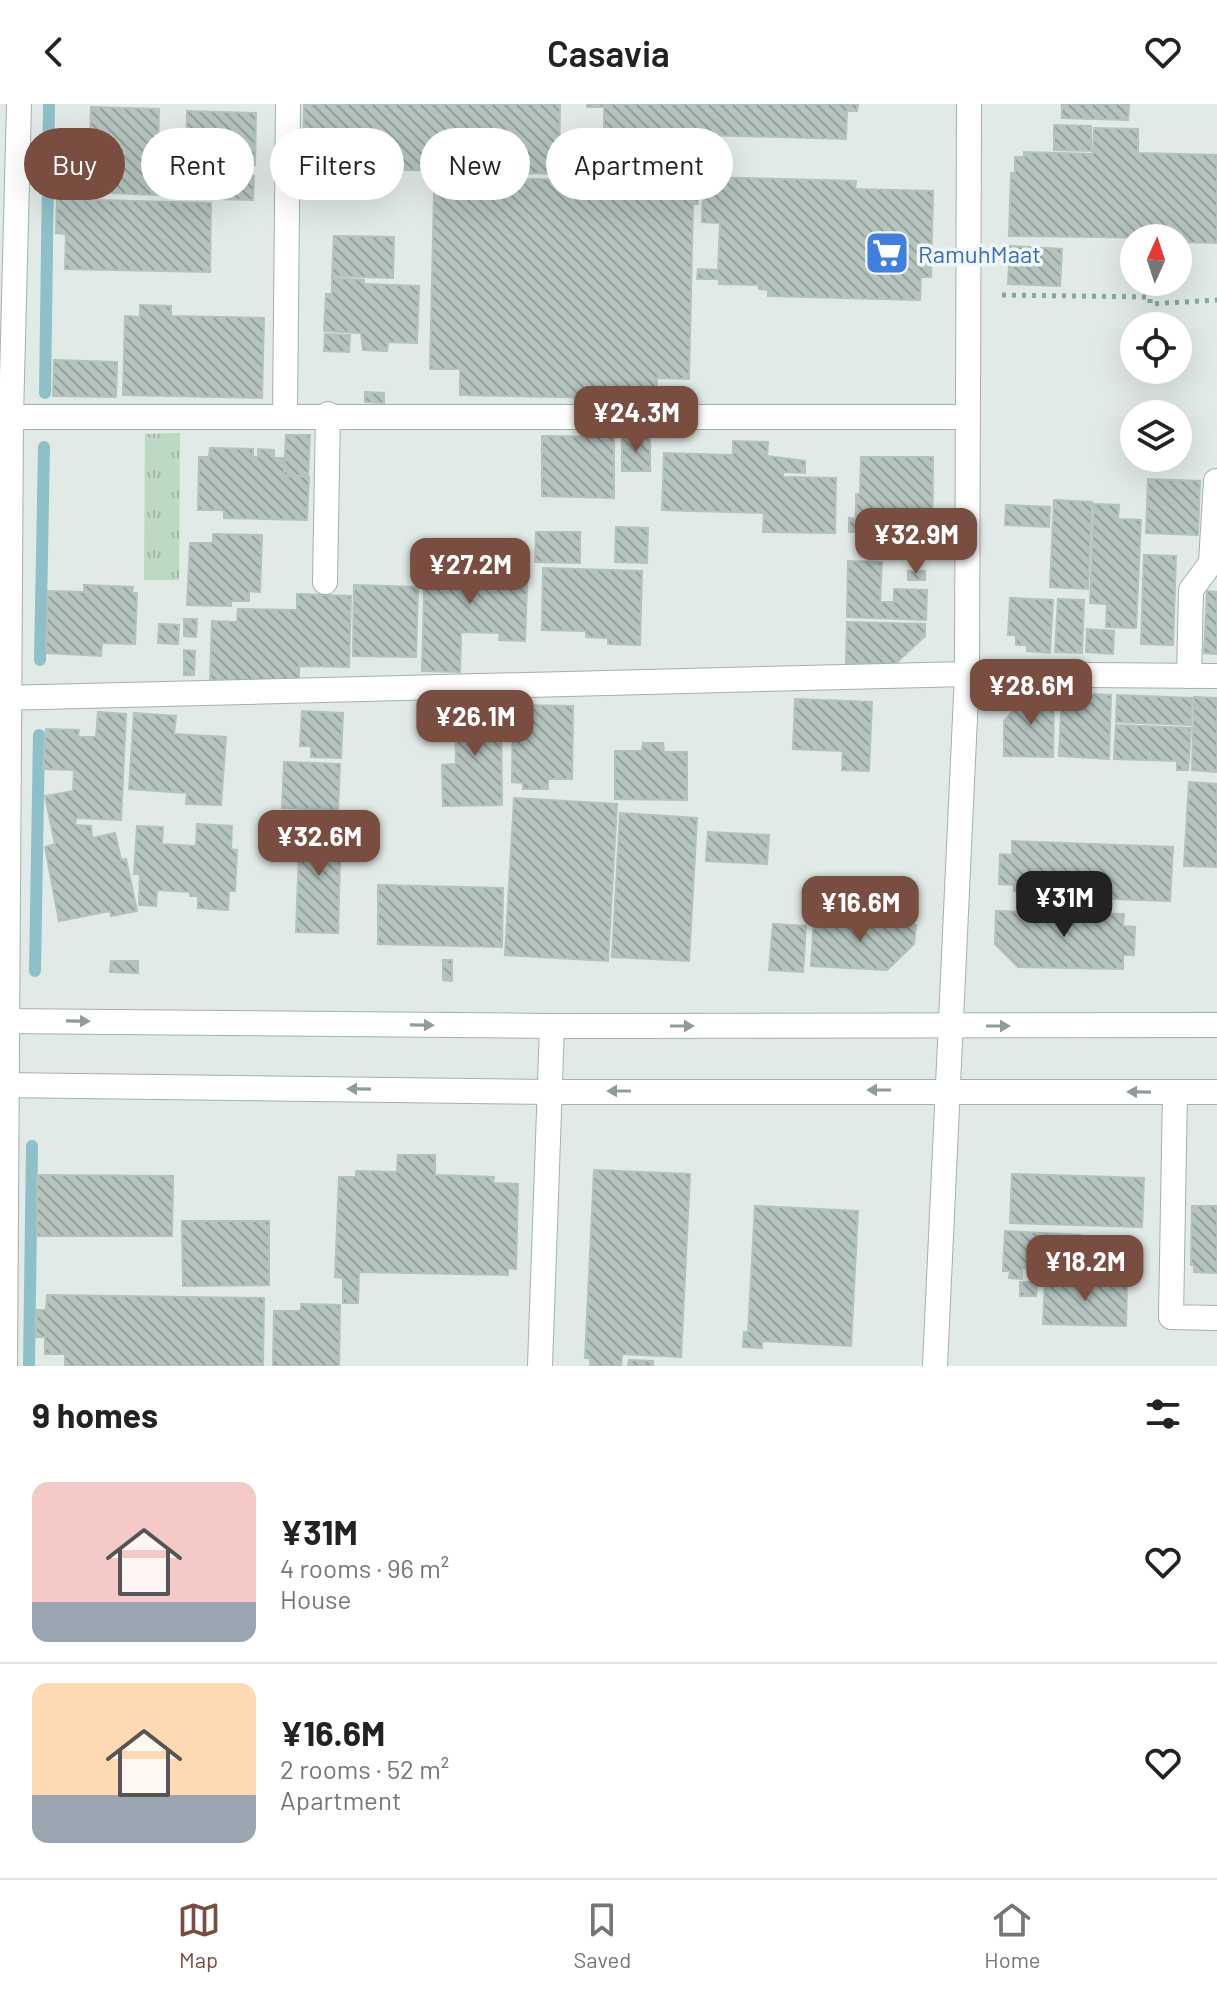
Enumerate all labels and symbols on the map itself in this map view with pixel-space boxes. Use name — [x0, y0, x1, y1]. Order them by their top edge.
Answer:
north arrow — [1120, 224, 1192, 296]
supermarket icon: RamuhMaat — [863, 229, 911, 277]
place label: RamuhMaat — [918, 239, 1041, 268]
pin: ¥24.3M — [571, 386, 701, 454]
pin: ¥32.9M — [851, 508, 981, 576]
pin: ¥27.2M — [405, 538, 535, 606]
pin: ¥28.6M — [966, 659, 1096, 727]
pin: ¥26.1M — [410, 690, 540, 758]
pin: ¥32.6M — [254, 810, 384, 878]
pin: ¥31M — [1017, 871, 1111, 939]
pin: ¥16.6M — [795, 876, 925, 944]
one-way arrow — [66, 1015, 91, 1027]
one-way arrow — [410, 1018, 435, 1031]
one-way arrow — [670, 1020, 695, 1032]
one-way arrow — [986, 1020, 1011, 1032]
one-way arrow — [346, 1083, 371, 1096]
one-way arrow — [866, 1084, 891, 1096]
one-way arrow — [606, 1085, 631, 1097]
one-way arrow — [1126, 1085, 1151, 1098]
pin: ¥18.2M — [1020, 1235, 1150, 1303]

